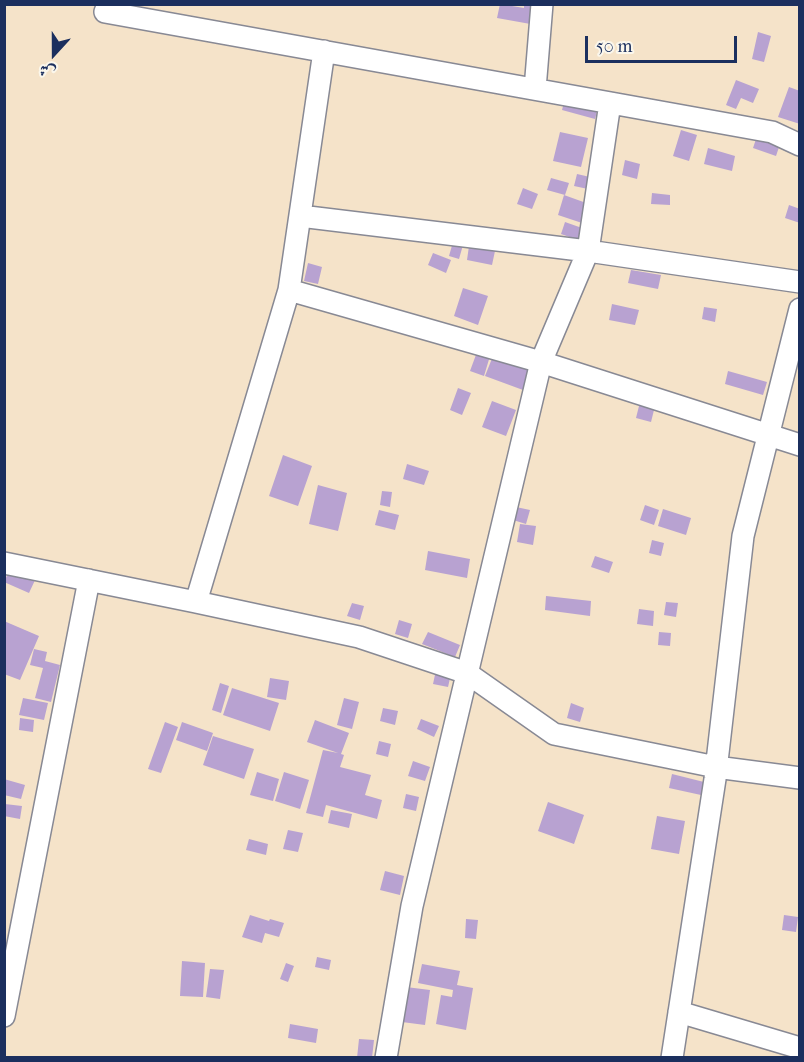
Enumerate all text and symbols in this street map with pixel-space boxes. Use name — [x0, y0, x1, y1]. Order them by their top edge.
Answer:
north arrow — [24, 24, 84, 84]
scale bar — [588, 24, 740, 62]
text: 50 m — [596, 36, 632, 57]
text: ش — [37, 60, 58, 83]

